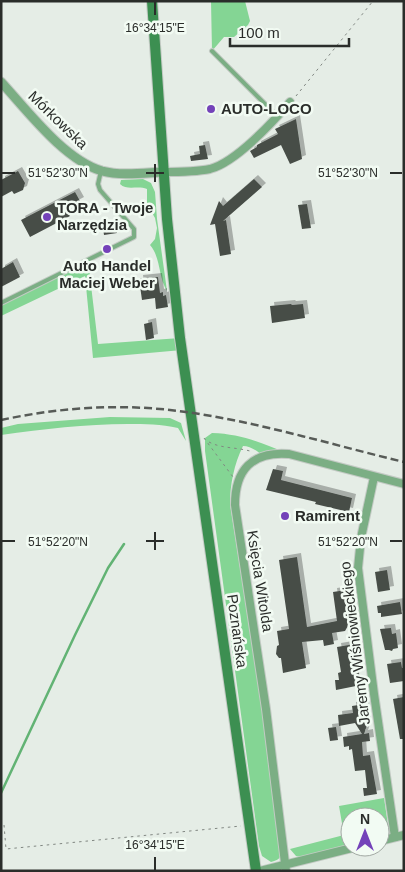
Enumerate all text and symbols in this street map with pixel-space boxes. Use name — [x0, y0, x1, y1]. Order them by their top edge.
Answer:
scale bar — [230, 15, 349, 47]
text: 16°34'15"E — [125, 21, 185, 35]
text: 100 m — [238, 24, 280, 41]
street label: Mórkowska — [25, 87, 92, 153]
place label: AUTO-LOCO — [221, 100, 312, 117]
marker: AUTO-LOCO — [205, 103, 217, 115]
text: 51°52'30"N — [28, 166, 88, 180]
text: 51°52'30"N — [318, 166, 378, 180]
place label: TORA - Twoje Narzędzia — [57, 199, 153, 233]
marker: TORA - Twoje Narzędzia — [41, 211, 53, 223]
marker: Auto Handel Maciej Weber — [101, 243, 113, 255]
place label: Auto Handel Maciej Weber — [59, 257, 155, 291]
place label: Ramirent — [295, 507, 360, 524]
marker: Ramirent — [279, 510, 291, 522]
street label: Księcia Witolda — [244, 529, 277, 634]
text: 51°52'20"N — [28, 535, 88, 549]
text: 51°52'20"N — [318, 535, 378, 549]
street label: Jaremy Wiśniowieckiego — [336, 561, 373, 726]
street label: Poznańska — [224, 593, 251, 670]
north arrow — [340, 807, 390, 857]
text: N — [360, 811, 370, 827]
text: 16°34'15"E — [125, 838, 185, 852]

